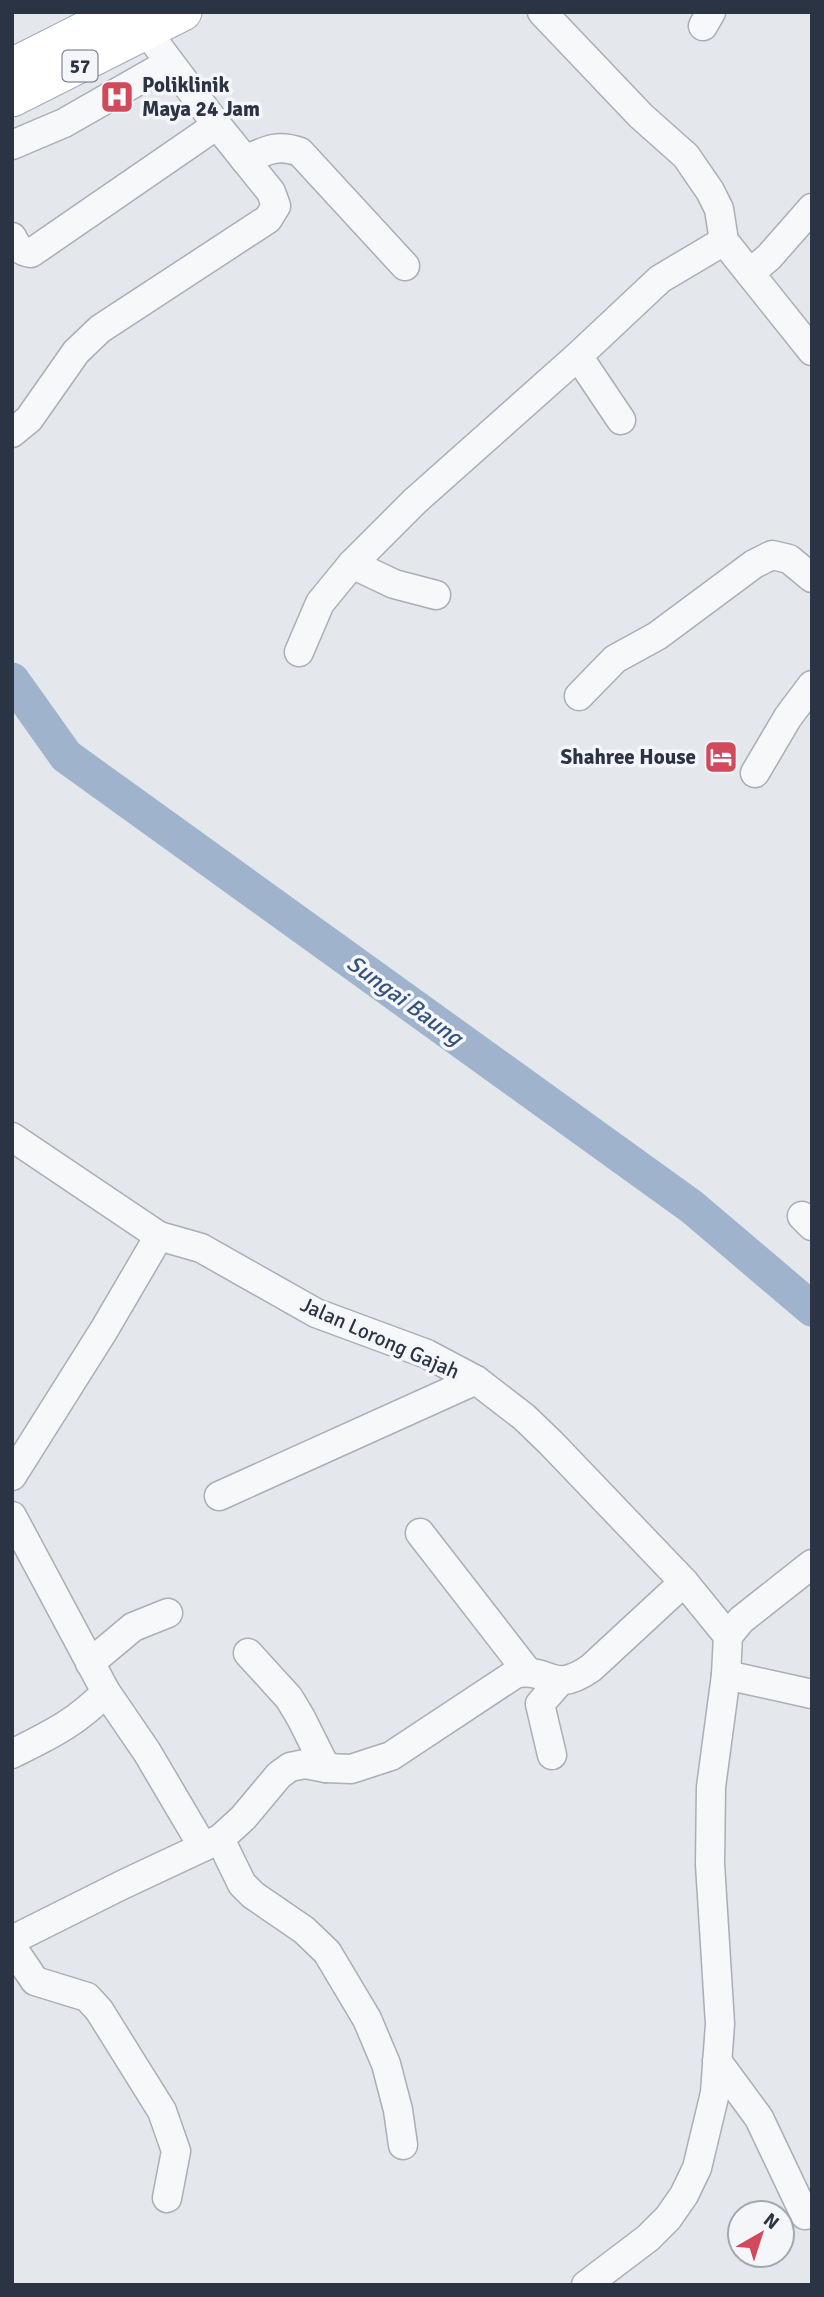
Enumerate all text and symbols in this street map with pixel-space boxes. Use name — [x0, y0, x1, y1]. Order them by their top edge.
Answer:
road number: 57 — [62, 50, 98, 82]
place label: Poliklinik Maya 24 Jam — [142, 72, 260, 122]
hospital icon: Poliklinik Maya 24 Jam — [98, 78, 136, 116]
hotel icon: Shahree House — [702, 738, 740, 776]
place label: Shahree House — [561, 744, 696, 770]
water label: Sungai Baung — [341, 949, 470, 1053]
street label: Jalan Lorong Gajah — [296, 1291, 464, 1385]
north arrow — [726, 2199, 796, 2269]
text: N — [758, 2208, 784, 2235]

